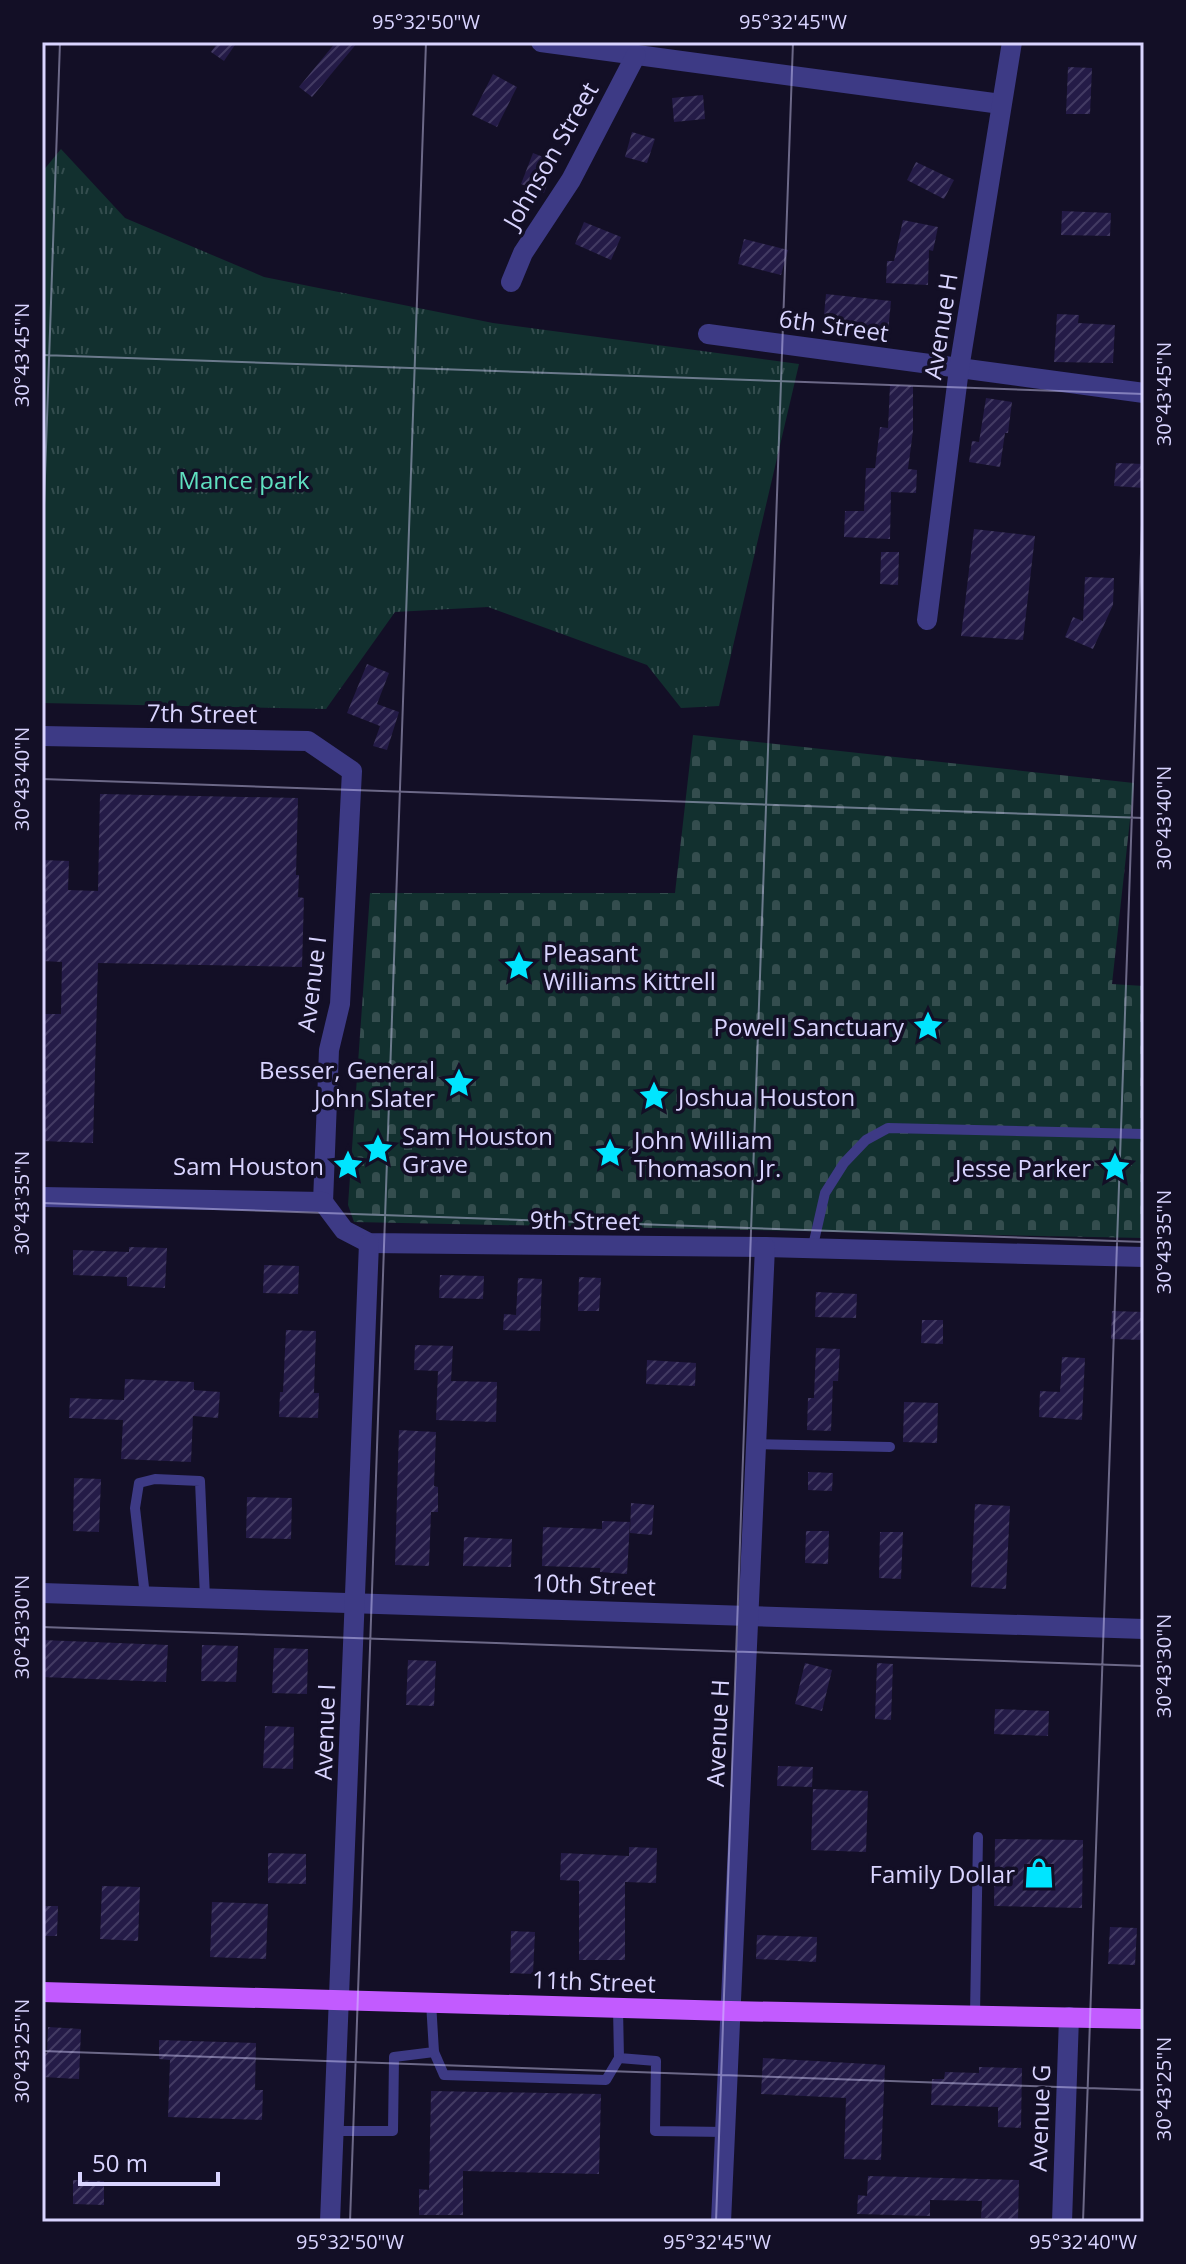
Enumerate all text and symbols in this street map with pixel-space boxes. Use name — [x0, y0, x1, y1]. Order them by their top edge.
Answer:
text: 95°32'50"W — [372, 8, 481, 35]
text: 95°32'45"W — [739, 8, 848, 35]
street label: Johnson Street — [494, 76, 605, 236]
street label: Avenue H — [915, 270, 965, 382]
street label: 6th Street — [777, 301, 891, 349]
text: 30°43'45"N — [8, 303, 35, 407]
text: 30°43'45"N — [1150, 342, 1177, 446]
park label: Mance park — [178, 463, 310, 496]
street label: 7th Street — [147, 696, 257, 730]
text: 30°43'40"N — [8, 727, 35, 831]
text: 30°43'40"N — [1150, 766, 1177, 870]
street label: Avenue I — [289, 934, 333, 1034]
place label: Pleasant Williams Kittrell — [543, 936, 716, 997]
place icon: Pleasant Williams Kittrell — [502, 949, 536, 983]
place icon: Powell Sanctuary — [911, 1009, 945, 1043]
place label: Powell Sanctuary — [714, 1010, 905, 1043]
place label: Besser, General John Slater — [259, 1053, 435, 1114]
place icon: Besser, General John Slater — [442, 1066, 476, 1100]
place icon: Joshua Houston — [637, 1079, 671, 1113]
place label: Joshua Houston — [676, 1080, 855, 1113]
place label: Sam Houston Grave — [402, 1119, 553, 1180]
place label: John William Thomason Jr. — [632, 1123, 781, 1184]
place icon: Sam Houston Grave — [361, 1132, 395, 1166]
place icon: John William Thomason Jr. — [593, 1136, 627, 1170]
place icon: Sam Houston — [331, 1148, 365, 1182]
place label: Sam Houston — [173, 1149, 324, 1182]
place icon: Jesse Parker — [1098, 1150, 1132, 1184]
text: 30°43'35"N — [8, 1151, 35, 1255]
place label: Jesse Parker — [953, 1151, 1091, 1184]
text: 30°43'35"N — [1150, 1190, 1177, 1294]
street label: 9th Street — [530, 1203, 640, 1237]
street label: 10th Street — [531, 1565, 657, 1603]
text: 30°43'30"N — [8, 1575, 35, 1679]
text: 30°43'30"N — [1150, 1614, 1177, 1718]
street label: Avenue H — [698, 1678, 736, 1788]
street label: Avenue I — [306, 1683, 342, 1781]
shop icon: Family Dollar — [1022, 1856, 1056, 1890]
place label: Family Dollar — [870, 1857, 1015, 1890]
street label: 11th Street — [531, 1962, 657, 2000]
text: 30°43'25"N — [8, 1999, 35, 2103]
text: 30°43'25"N — [1150, 2037, 1177, 2141]
street label: Avenue G — [1021, 2064, 1057, 2172]
scale bar — [80, 2136, 218, 2186]
text: 50 m — [92, 2146, 148, 2179]
text: 95°32'50"W — [296, 2228, 405, 2255]
text: 95°32'45"W — [663, 2228, 772, 2255]
text: 95°32'40"W — [1029, 2228, 1138, 2255]

